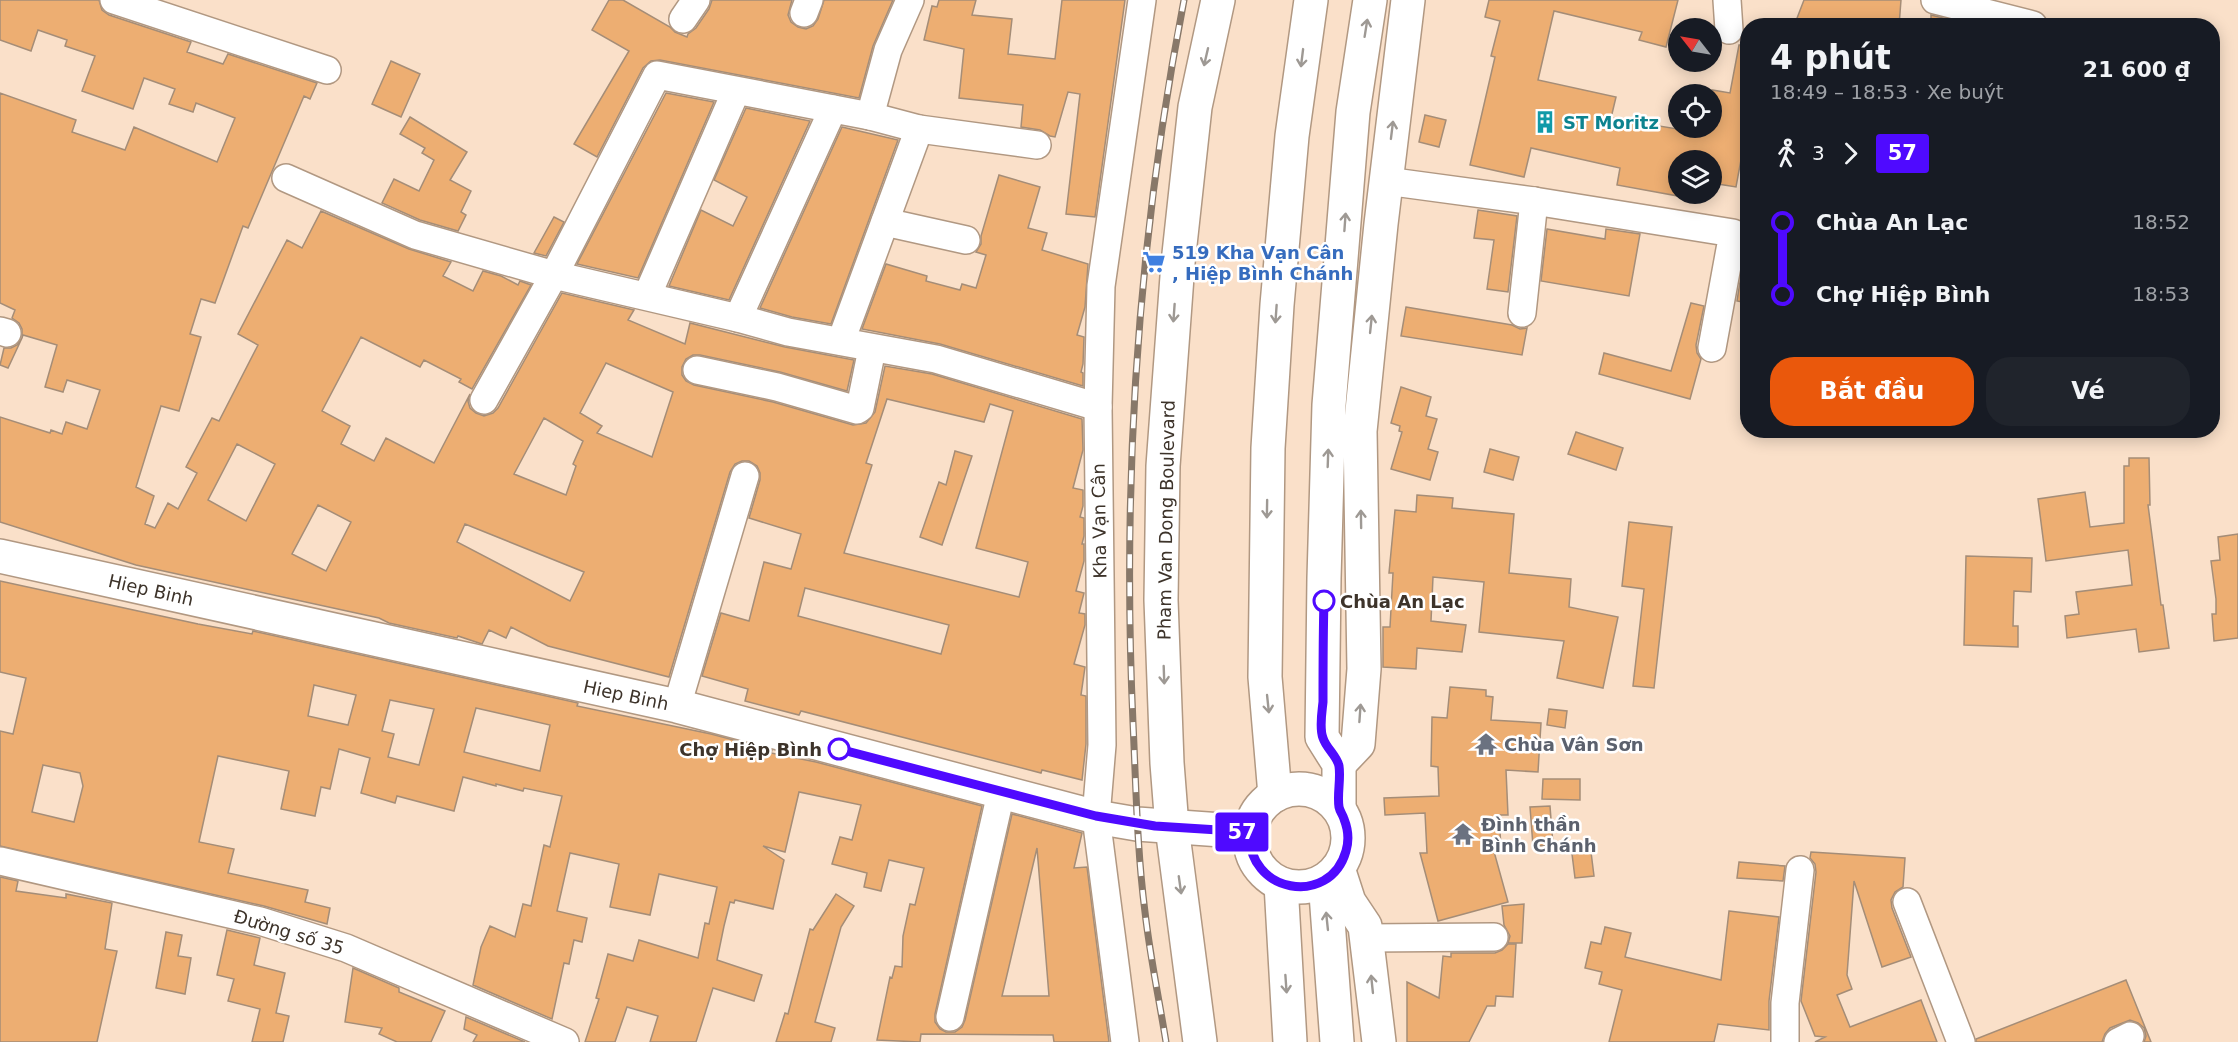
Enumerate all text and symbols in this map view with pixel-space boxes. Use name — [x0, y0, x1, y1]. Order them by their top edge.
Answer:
north arrow — [1668, 18, 1722, 72]
map controls — [1668, 18, 1722, 204]
one-way arrow — [1360, 19, 1371, 39]
text: 4 phút — [1770, 38, 1891, 77]
one-way arrow — [1199, 47, 1211, 66]
one-way arrow — [1296, 47, 1307, 67]
text: 21 600 ₫ — [2083, 57, 2190, 82]
text: 18:49 – 18:53 · Xe buýt — [1770, 80, 2004, 104]
button: locate — [1668, 84, 1722, 138]
building icon: ST Moritz — [1532, 109, 1558, 135]
place label: ST Moritz — [1563, 112, 1659, 133]
one-way arrow — [1387, 121, 1398, 141]
icon: walk — [1770, 137, 1803, 170]
icon: forward — [1834, 137, 1867, 170]
text: 3 — [1812, 141, 1825, 165]
text: 57 — [1888, 141, 1917, 165]
button: layers — [1668, 150, 1722, 204]
text: Chùa An Lạc — [1816, 210, 1968, 235]
text: 18:52 — [2132, 210, 2190, 234]
one-way arrow — [1340, 213, 1351, 232]
place label: 519 Kha Vạn Cân , Hiệp Bình Chánh — [1172, 242, 1353, 284]
supermarket icon: 519 Kha Vạn Cân , Hiệp Bình Chánh — [1141, 249, 1167, 275]
text: Chợ Hiệp Bình — [1816, 282, 1991, 307]
text: 18:53 — [2132, 282, 2190, 306]
one-way arrow — [1169, 302, 1180, 322]
one-way arrow — [1271, 304, 1282, 324]
one-way arrow — [1366, 315, 1377, 335]
button: Bắt đầu — [1770, 357, 1974, 426]
button: Vé — [1986, 357, 2190, 426]
street label: Pham Van Dong Boulevard — [1153, 400, 1179, 640]
one-way arrow — [1322, 449, 1333, 469]
street label: Kha Vạn Cân — [1087, 463, 1111, 579]
one-way arrow — [1261, 499, 1273, 519]
one-way arrow — [1355, 509, 1367, 529]
street label: Hiep Binh — [106, 570, 196, 610]
marker: Chùa An Lạc — [1313, 590, 1335, 612]
place label: Chùa An Lạc — [1340, 591, 1465, 612]
one-way arrow — [1158, 665, 1170, 685]
street label: Hiep Binh — [581, 676, 671, 714]
one-way arrow — [1263, 694, 1274, 713]
one-way arrow — [1355, 704, 1366, 724]
temple icon: Chùa Vân Sơn — [1473, 731, 1499, 757]
place label: Chùa Vân Sơn — [1504, 734, 1644, 755]
marker: Chợ Hiệp Bình — [828, 738, 850, 760]
place label: Chợ Hiệp Bình — [679, 739, 822, 760]
line badge: 57 — [1215, 812, 1269, 852]
place label: Đình thần Bình Chánh — [1481, 814, 1597, 856]
text: 57 — [1227, 820, 1257, 844]
temple icon: Đình thần Bình Chánh — [1450, 821, 1476, 847]
one-way arrow — [1174, 875, 1185, 895]
street label: Đường số 35 — [231, 905, 347, 959]
one-way arrow — [1321, 911, 1332, 931]
one-way arrow — [1281, 974, 1292, 994]
one-way arrow — [1367, 974, 1378, 994]

